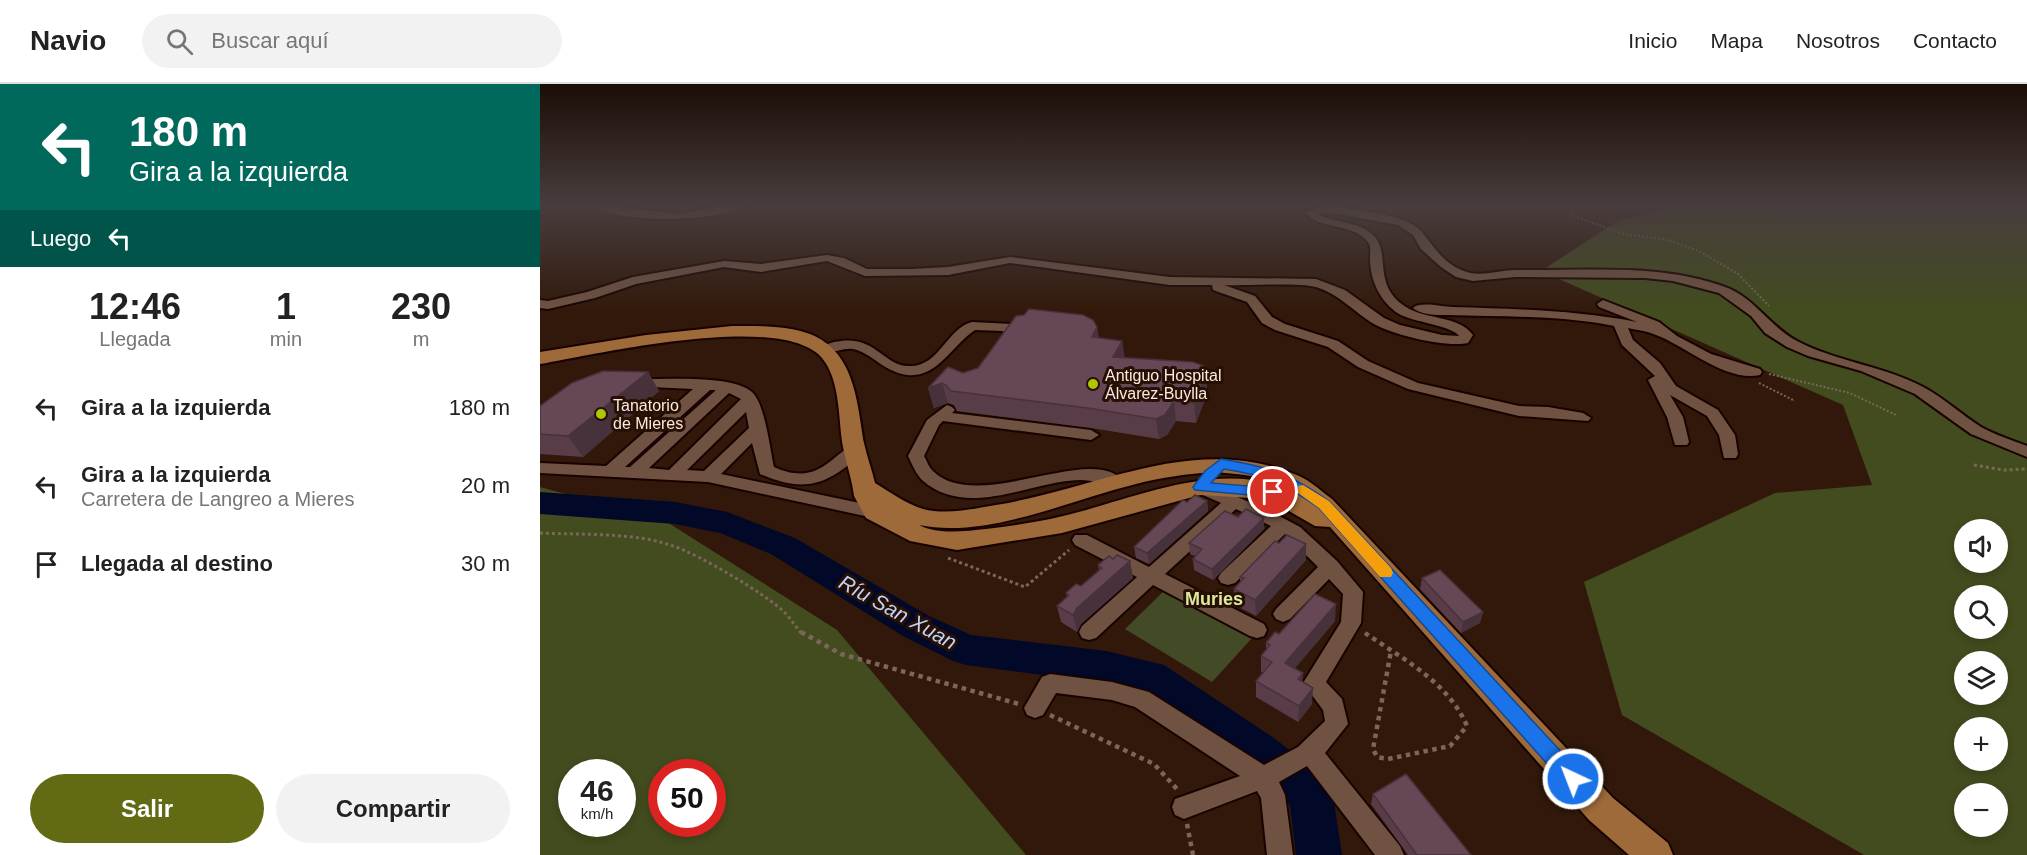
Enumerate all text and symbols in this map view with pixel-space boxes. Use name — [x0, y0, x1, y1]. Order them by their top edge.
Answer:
search box — [142, 14, 562, 68]
text: Navio — [30, 25, 106, 56]
icon: search — [163, 25, 196, 58]
text: Buscar aquí — [211, 28, 329, 53]
text: Inicio — [1628, 29, 1677, 52]
text: Mapa — [1710, 29, 1763, 52]
text: Nosotros — [1796, 29, 1880, 52]
text: Contacto — [1913, 29, 1997, 52]
icon: left — [30, 108, 108, 186]
text: 180 m — [129, 108, 248, 155]
text: Gira a la izquierda — [129, 157, 348, 187]
icon: left — [103, 222, 136, 255]
text: Luego — [30, 226, 91, 251]
text: 12:46 — [89, 286, 181, 327]
text: 1 — [276, 286, 296, 327]
text: 230 — [391, 286, 451, 327]
text: Llegada — [99, 328, 171, 350]
text: min — [270, 328, 302, 350]
text: m — [413, 328, 429, 350]
place label: Antiguo Hospital Álvarez-Buylla — [1105, 367, 1222, 402]
marker: Antiguo Hospital Álvarez-Buylla — [1086, 377, 1100, 391]
icon: left — [30, 392, 63, 425]
text: Gira a la izquierda — [81, 395, 271, 420]
text: 180 m — [449, 395, 510, 420]
place label: Tanatorio de Mieres — [613, 397, 683, 432]
marker: Tanatorio de Mieres — [594, 407, 608, 421]
text: Gira a la izquierda — [81, 462, 271, 487]
pin — [1247, 466, 1298, 517]
icon: left — [30, 470, 63, 503]
text: 20 m — [461, 473, 510, 498]
icon: arrive — [1256, 475, 1289, 508]
text: Carretera de Langreo a Mieres — [81, 488, 354, 510]
map controls — [1954, 519, 2008, 837]
button: sound — [1954, 519, 2008, 573]
icon: arrive — [30, 548, 63, 581]
text: Llegada al destino — [81, 551, 273, 576]
text: 30 m — [461, 551, 510, 576]
water label: Ríu San Xuan — [835, 570, 961, 654]
button: search — [1954, 585, 2008, 639]
district label: Muries — [1185, 589, 1243, 609]
button: layers — [1954, 651, 2008, 705]
button: + — [1954, 717, 2008, 771]
position arrow — [1541, 747, 1605, 811]
speed limit sign: 50 — [648, 759, 726, 837]
button: Salir — [30, 774, 264, 843]
button: Compartir — [276, 774, 510, 843]
text: 46 — [580, 774, 614, 807]
button: − — [1954, 783, 2008, 837]
text: km/h — [581, 805, 613, 822]

